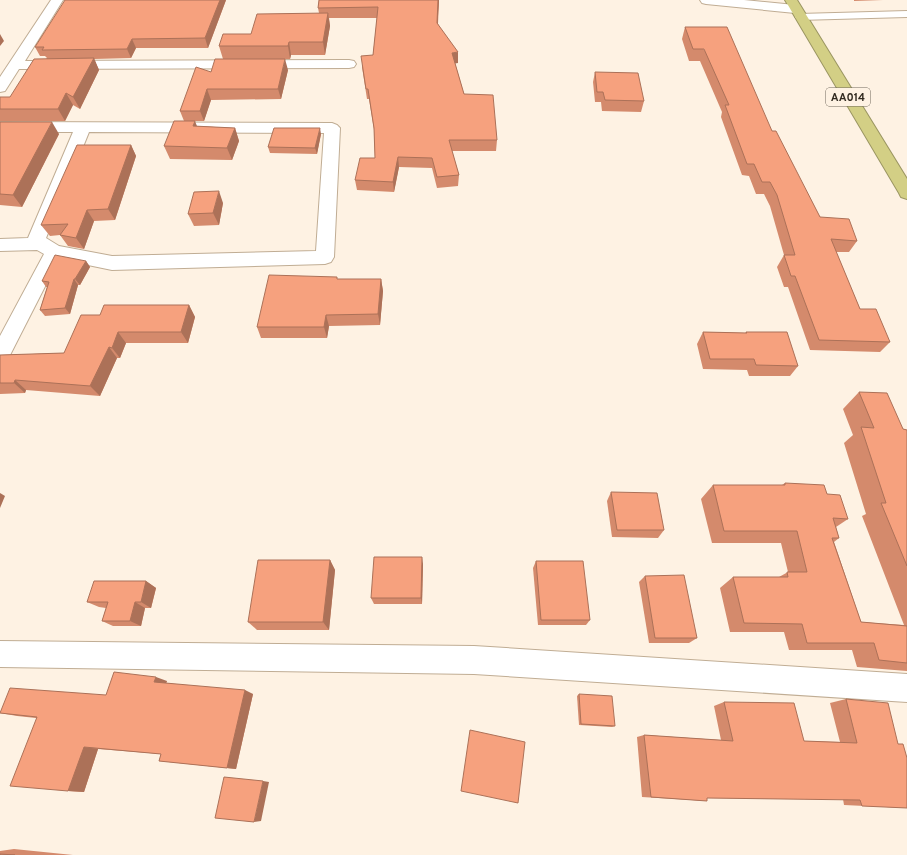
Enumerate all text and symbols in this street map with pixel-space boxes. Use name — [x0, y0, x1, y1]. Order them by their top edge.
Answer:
road number: AA014 — [826, 88, 870, 106]

